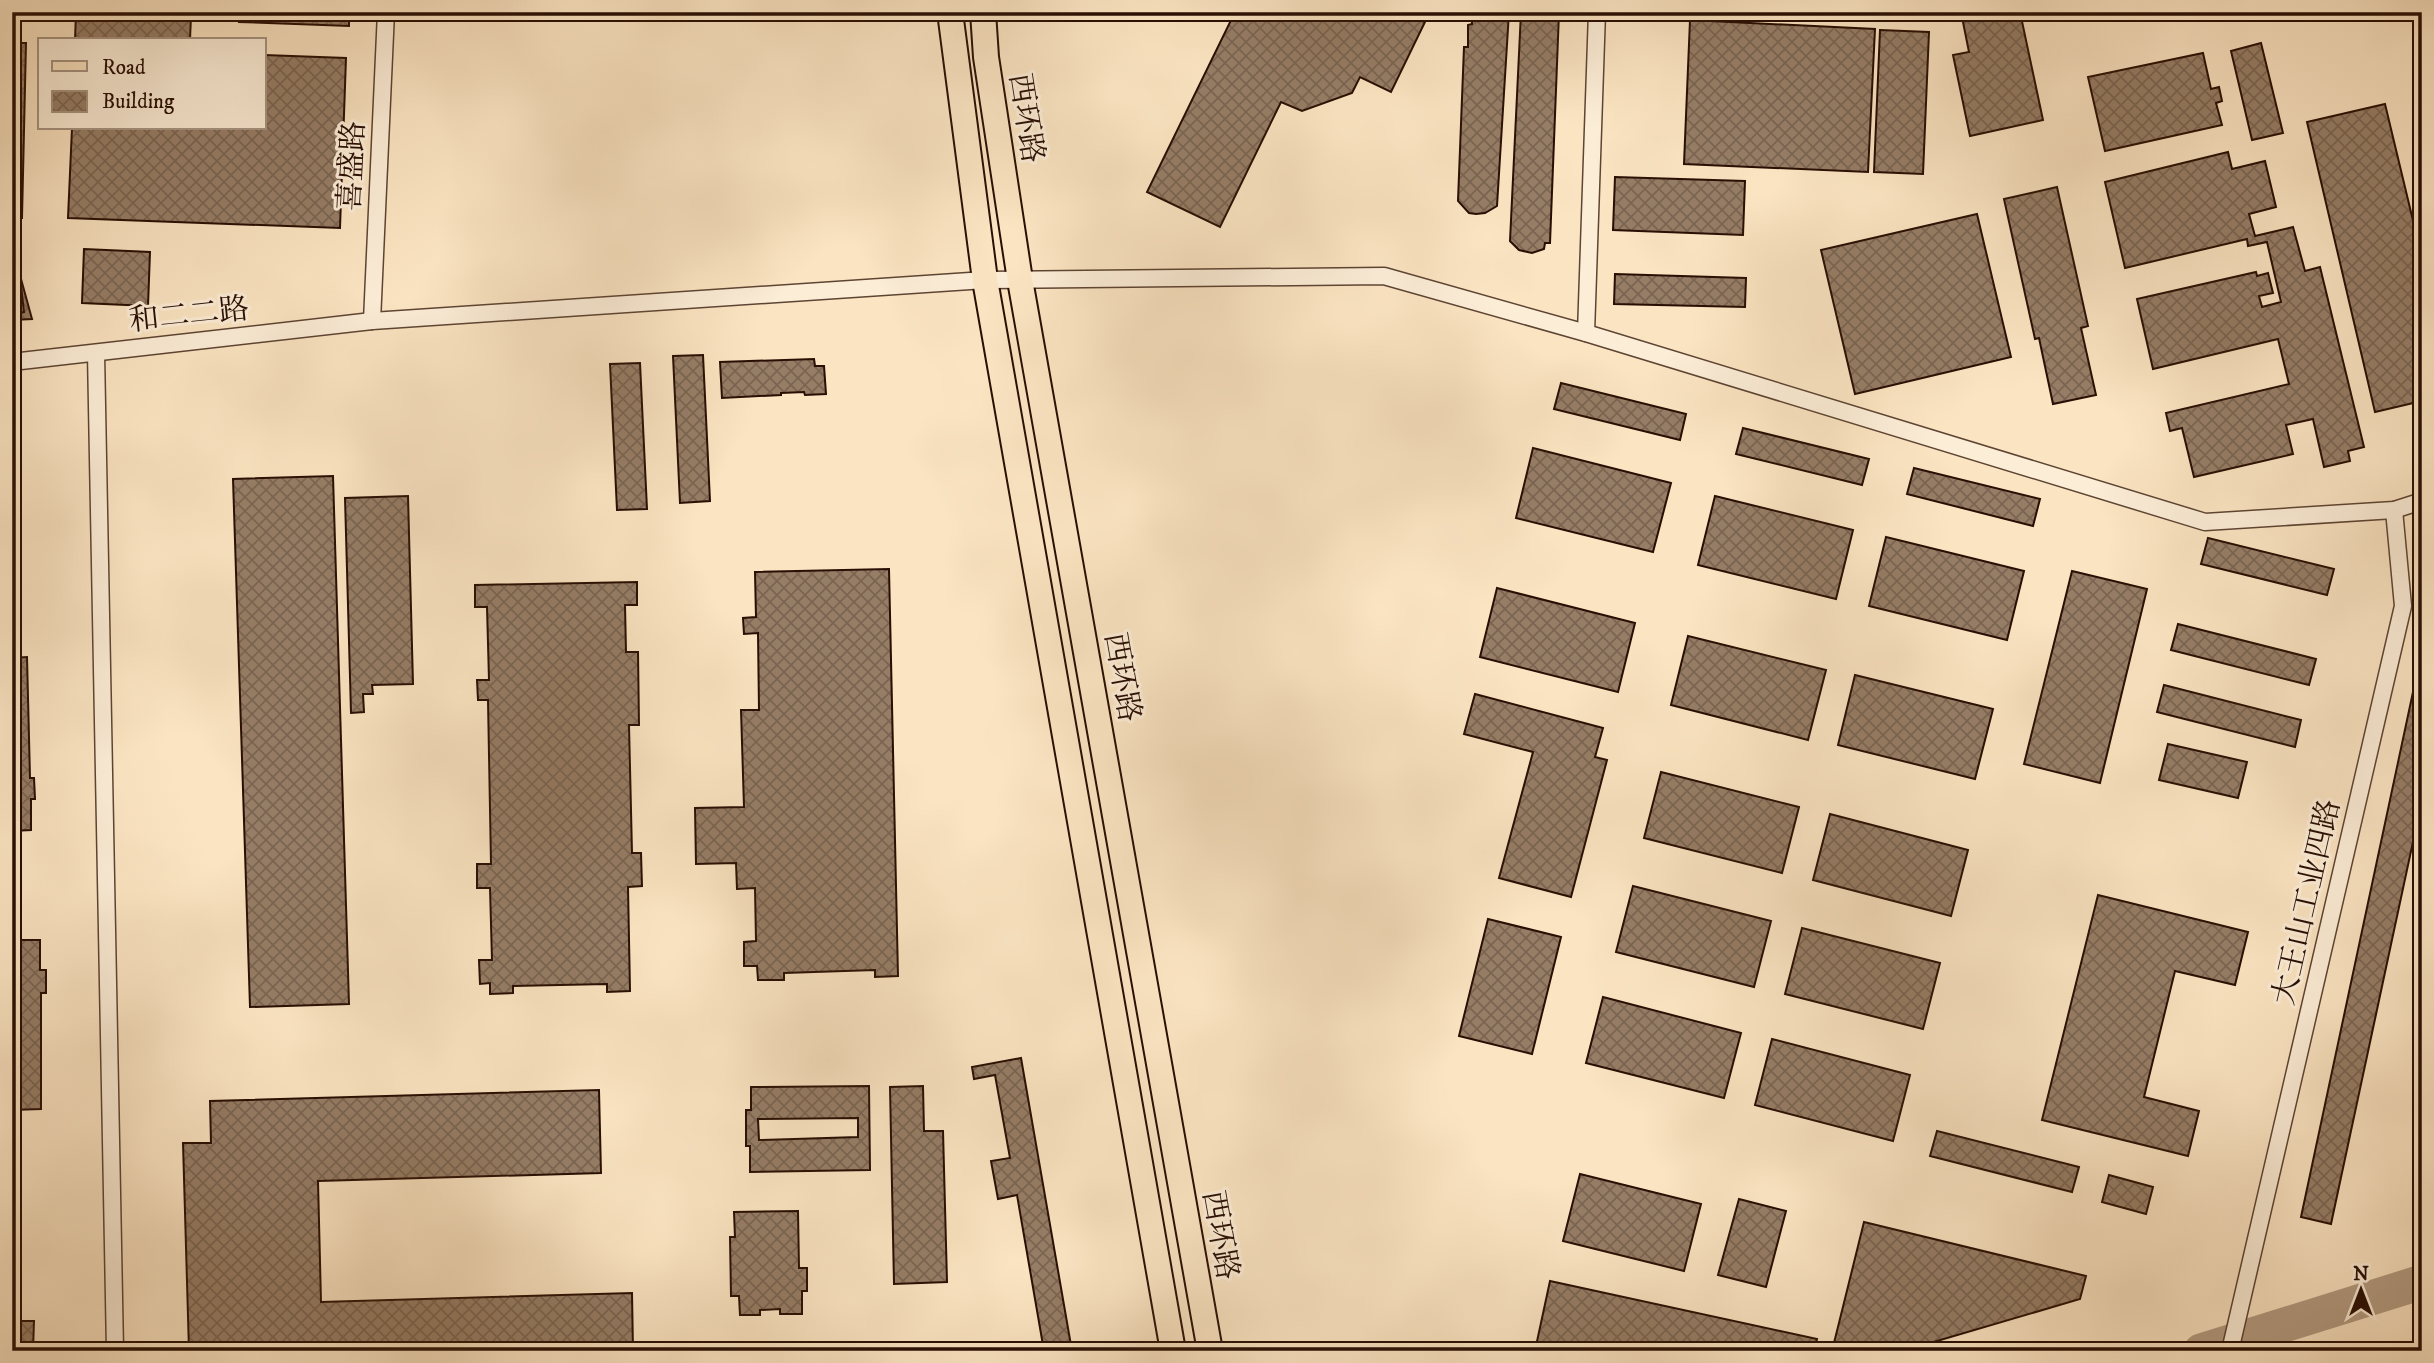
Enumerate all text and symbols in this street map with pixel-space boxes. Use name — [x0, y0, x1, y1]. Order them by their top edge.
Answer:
legend — [38, 38, 266, 130]
text: Road — [102, 55, 146, 81]
street label: 西环路 — [1000, 71, 1051, 166]
text: Building — [102, 89, 175, 115]
street label: 喜盛路 — [332, 120, 373, 212]
street label: 和二二路 — [128, 291, 251, 340]
street label: 西环路 — [1095, 630, 1148, 725]
street label: 大王山工业四路 — [2266, 796, 2349, 1009]
street label: 西环路 — [1193, 1188, 1246, 1283]
north arrow — [2326, 1254, 2396, 1324]
text: N — [2353, 1263, 2369, 1286]

